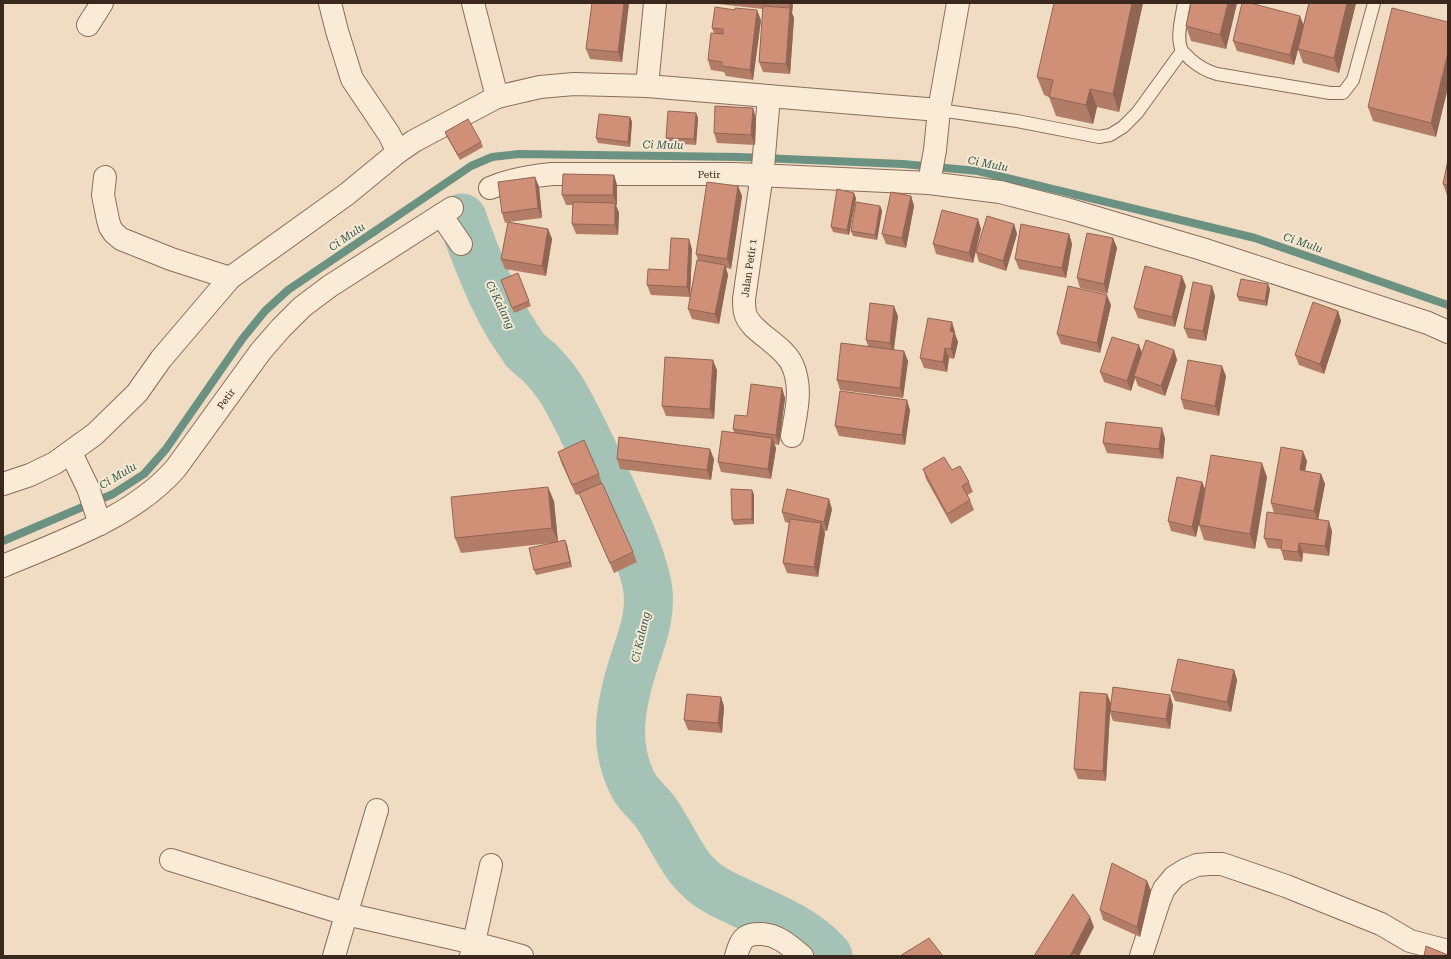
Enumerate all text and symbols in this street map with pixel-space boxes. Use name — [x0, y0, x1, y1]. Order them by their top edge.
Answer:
water label: Ci Mulu — [642, 138, 684, 152]
water label: Ci Mulu — [967, 154, 1010, 174]
street label: Petir — [698, 169, 720, 180]
water label: Ci Mulu — [326, 220, 368, 254]
water label: Ci Mulu — [1281, 230, 1325, 256]
street label: Jalan Petir 1 — [739, 238, 759, 298]
water label: Ci Kalang — [483, 279, 517, 332]
street label: Petir — [215, 387, 237, 411]
water label: Ci Mulu — [97, 460, 139, 492]
water label: Ci Kalang — [629, 610, 653, 664]

